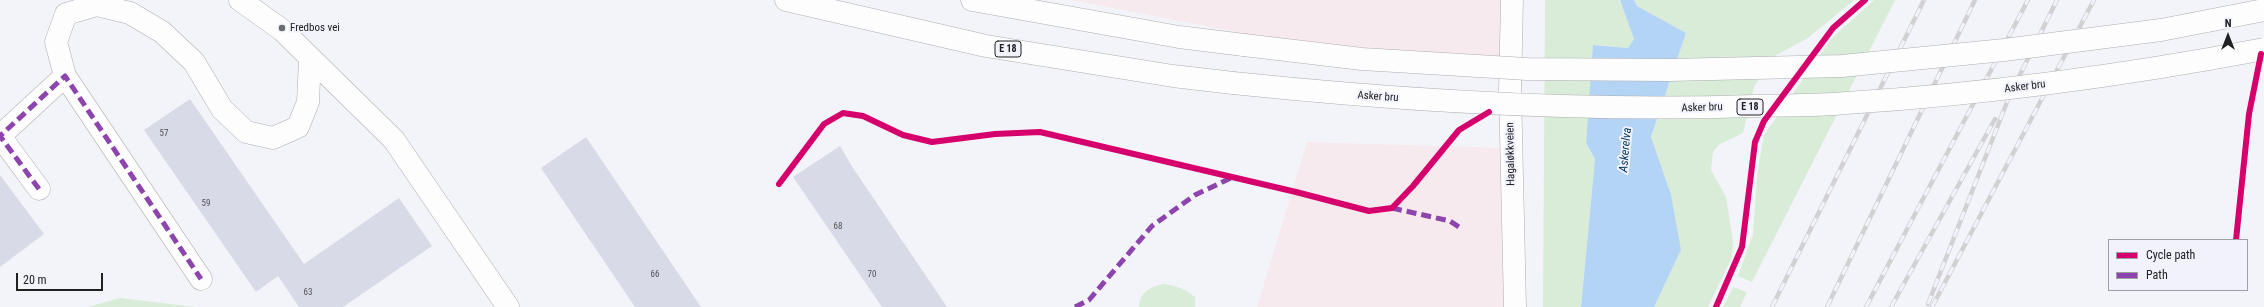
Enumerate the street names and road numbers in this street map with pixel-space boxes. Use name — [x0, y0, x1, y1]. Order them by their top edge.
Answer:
road number: E 18 — [995, 41, 1021, 57]
street label: Asker bru — [2004, 78, 2046, 96]
street label: Asker bru — [1357, 89, 1399, 105]
road number: E 18 — [1737, 99, 1763, 115]
street label: Asker bru — [1681, 101, 1723, 115]
street label: Hagaløkkveien — [1504, 122, 1518, 186]

